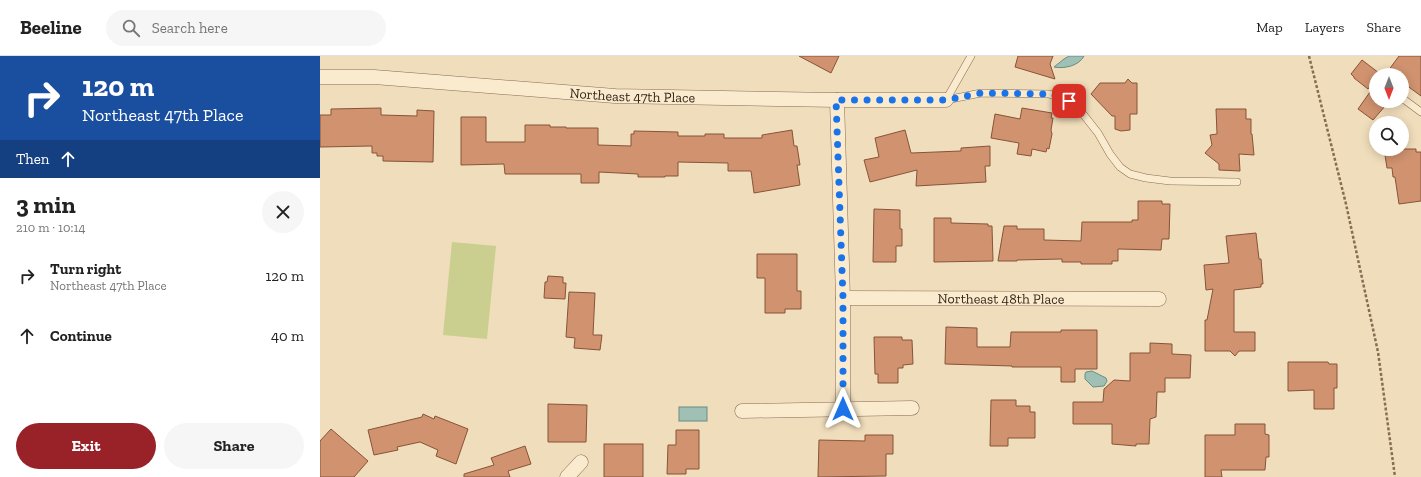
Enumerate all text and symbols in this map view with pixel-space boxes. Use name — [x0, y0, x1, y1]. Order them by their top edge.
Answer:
search box — [106, 10, 386, 46]
text: Beeline — [20, 16, 82, 39]
icon: search — [120, 17, 142, 39]
text: Search here — [152, 19, 228, 37]
text: Map — [1256, 19, 1283, 36]
text: Layers — [1305, 19, 1344, 36]
text: Share — [1366, 19, 1401, 36]
north arrow — [1369, 68, 1409, 108]
map controls — [1369, 68, 1409, 156]
text: 120 m — [82, 70, 154, 103]
icon: right — [16, 72, 68, 124]
street label: Northeast 47th Place — [569, 84, 696, 106]
pin — [1052, 84, 1086, 118]
icon: arrive — [1058, 90, 1080, 112]
text: Northeast 47th Place — [82, 104, 243, 126]
button: search — [1369, 116, 1409, 156]
icon: ahead — [57, 148, 79, 170]
text: Then — [16, 150, 49, 168]
text: 3 min — [16, 190, 76, 219]
button: close — [262, 191, 304, 233]
text: 210 m · 10:14 — [16, 220, 86, 235]
text: Turn right — [50, 260, 121, 278]
icon: right — [16, 265, 38, 287]
text: 120 m — [266, 267, 304, 285]
text: Northeast 47th Place — [50, 278, 167, 293]
street label: Northeast 48th Place — [938, 290, 1065, 307]
icon: ahead — [16, 325, 38, 347]
text: Continue — [50, 327, 112, 345]
text: 40 m — [271, 327, 304, 345]
position arrow — [822, 388, 864, 430]
button: Exit — [16, 423, 156, 469]
button: Share — [164, 423, 304, 469]

